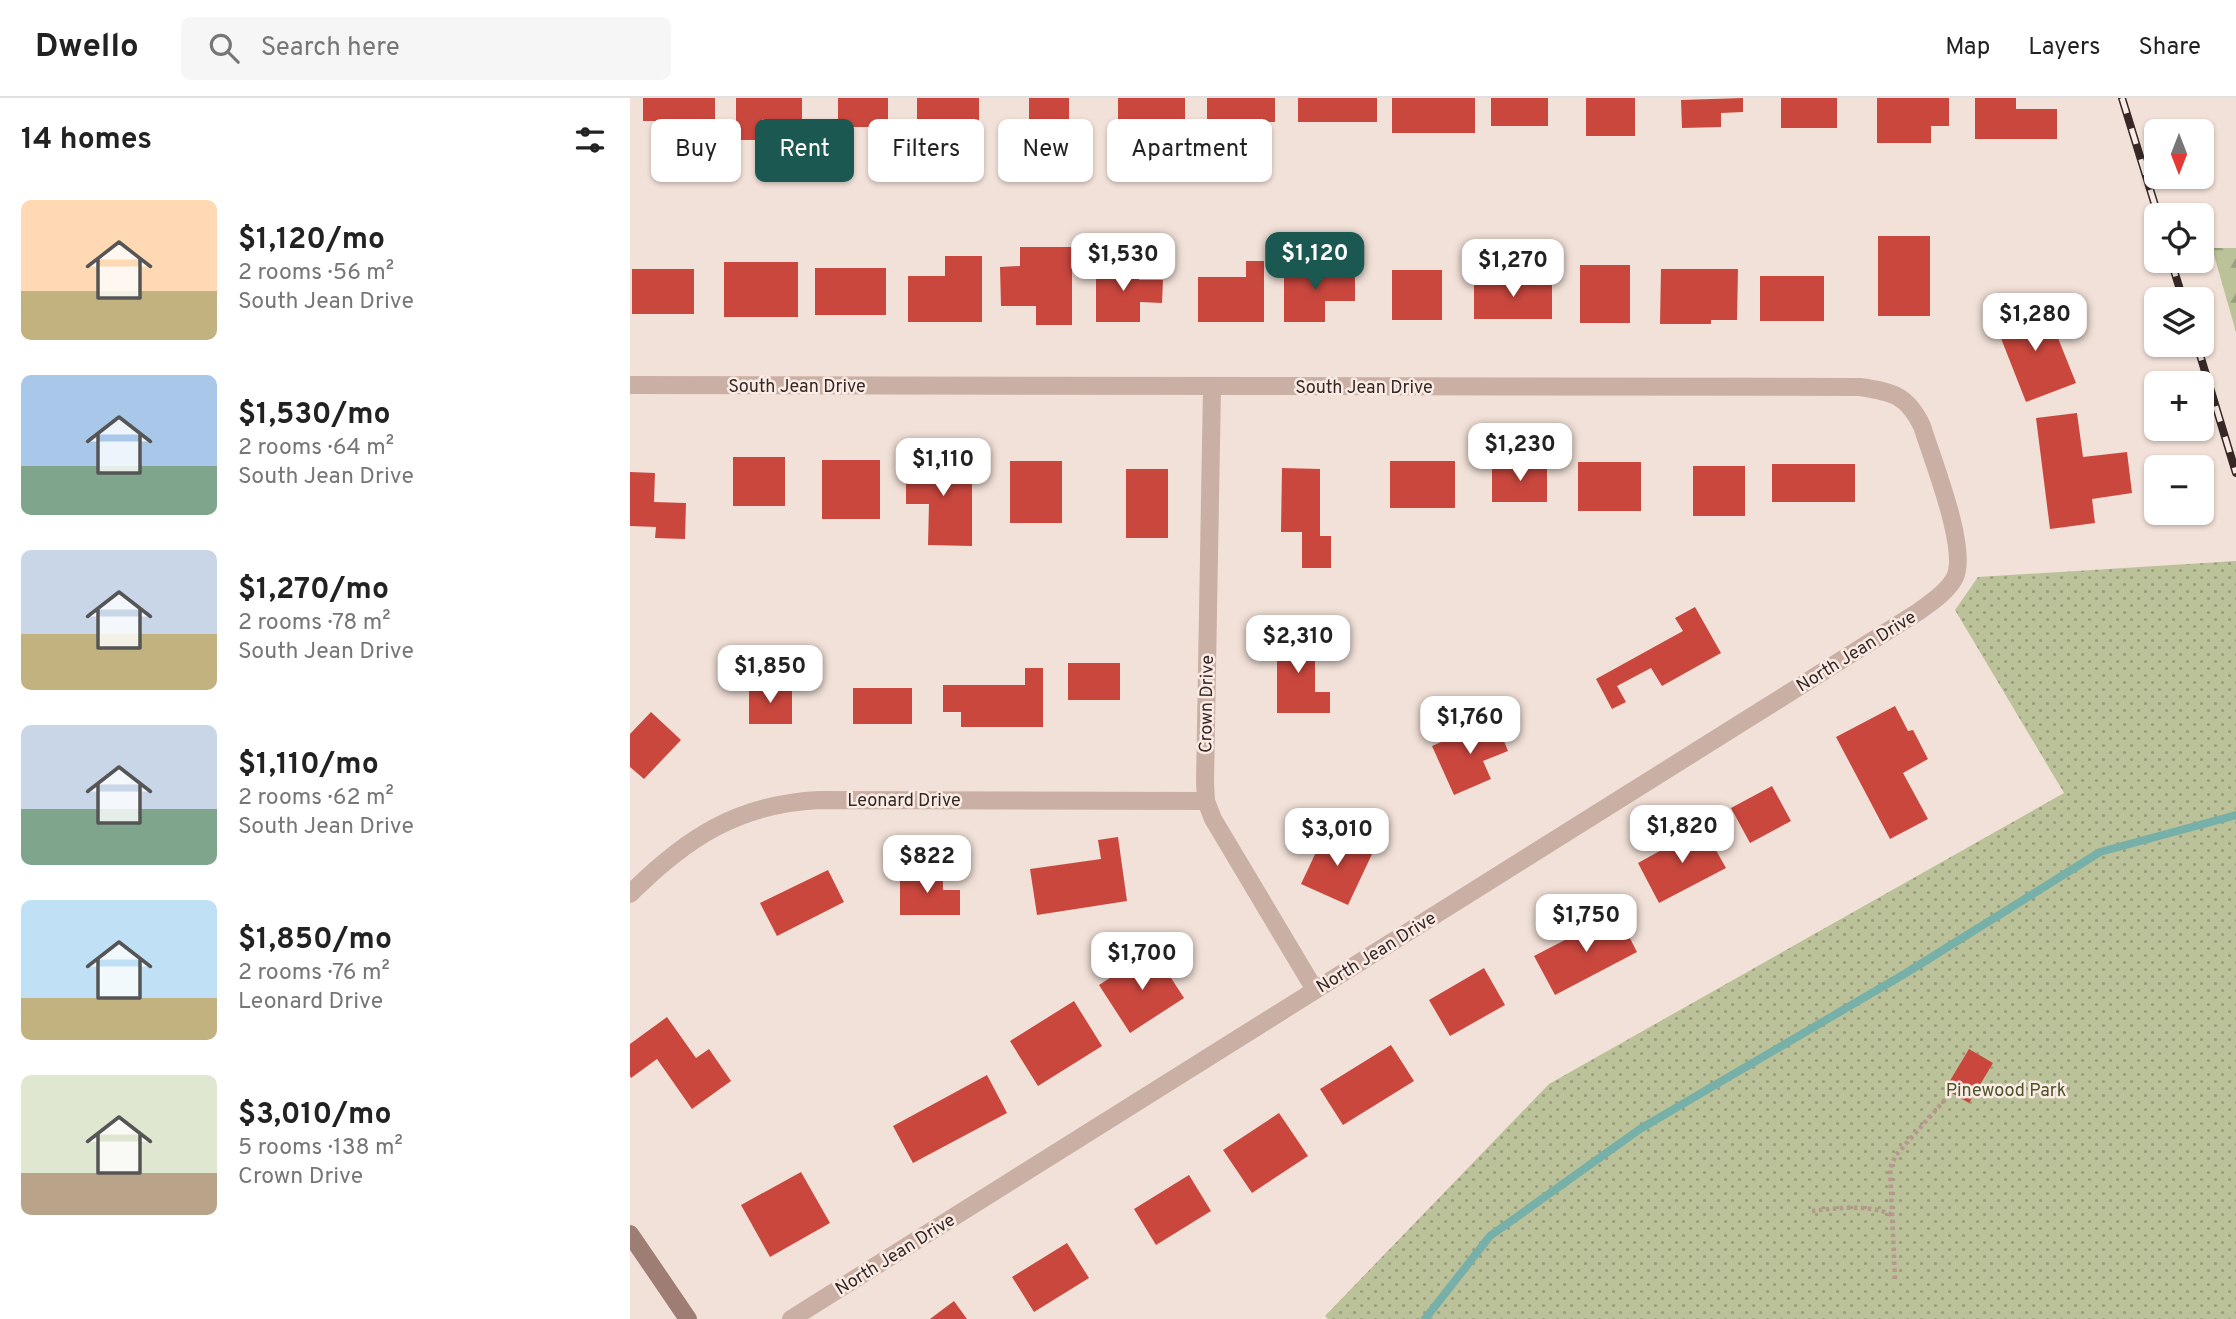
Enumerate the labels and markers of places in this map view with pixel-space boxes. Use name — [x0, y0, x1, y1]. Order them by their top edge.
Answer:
pin: $1,120 — [1258, 232, 1372, 292]
pin: $1,530 — [1066, 234, 1180, 293]
pin: $1,270 — [1456, 240, 1570, 299]
pin: $1,280 — [1978, 294, 2092, 353]
pin: $1,230 — [1463, 424, 1577, 483]
pin: $1,110 — [886, 438, 1000, 498]
pin: $2,310 — [1241, 616, 1355, 675]
pin: $1,850 — [713, 646, 827, 705]
pin: $1,760 — [1413, 696, 1527, 756]
pin: $1,820 — [1625, 806, 1739, 865]
pin: $3,010 — [1280, 808, 1394, 868]
pin: $822 — [886, 836, 968, 895]
pin: $1,750 — [1529, 894, 1643, 954]
pin: $1,700 — [1085, 932, 1199, 992]

